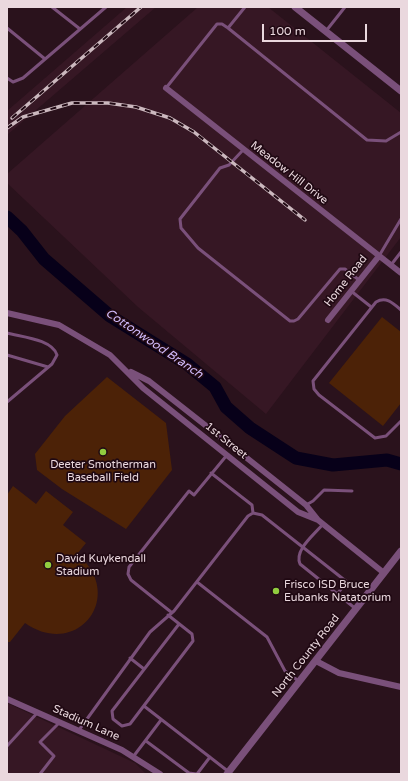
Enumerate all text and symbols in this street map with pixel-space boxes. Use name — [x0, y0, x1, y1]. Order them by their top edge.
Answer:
scale bar — [264, 16, 369, 42]
text: 100 m — [269, 24, 306, 38]
street label: Meadow Hill Drive — [248, 139, 330, 207]
street label: Home Road — [322, 253, 370, 309]
water label: Cottonwood Branch — [103, 306, 205, 382]
street label: 1st Street — [202, 420, 250, 462]
marker: Deeter Smotherman Baseball Field — [98, 447, 108, 457]
place label: Deeter Smotherman Baseball Field — [50, 458, 156, 484]
place label: David Kuykendall Stadium — [56, 552, 146, 578]
marker: David Kuykendall Stadium — [43, 560, 53, 570]
place label: Frisco ISD Bruce Eubanks Natatorium — [284, 578, 391, 604]
marker: Frisco ISD Bruce Eubanks Natatorium — [271, 586, 281, 596]
street label: North County Road — [270, 612, 342, 700]
street label: Stadium Lane — [51, 702, 121, 744]

